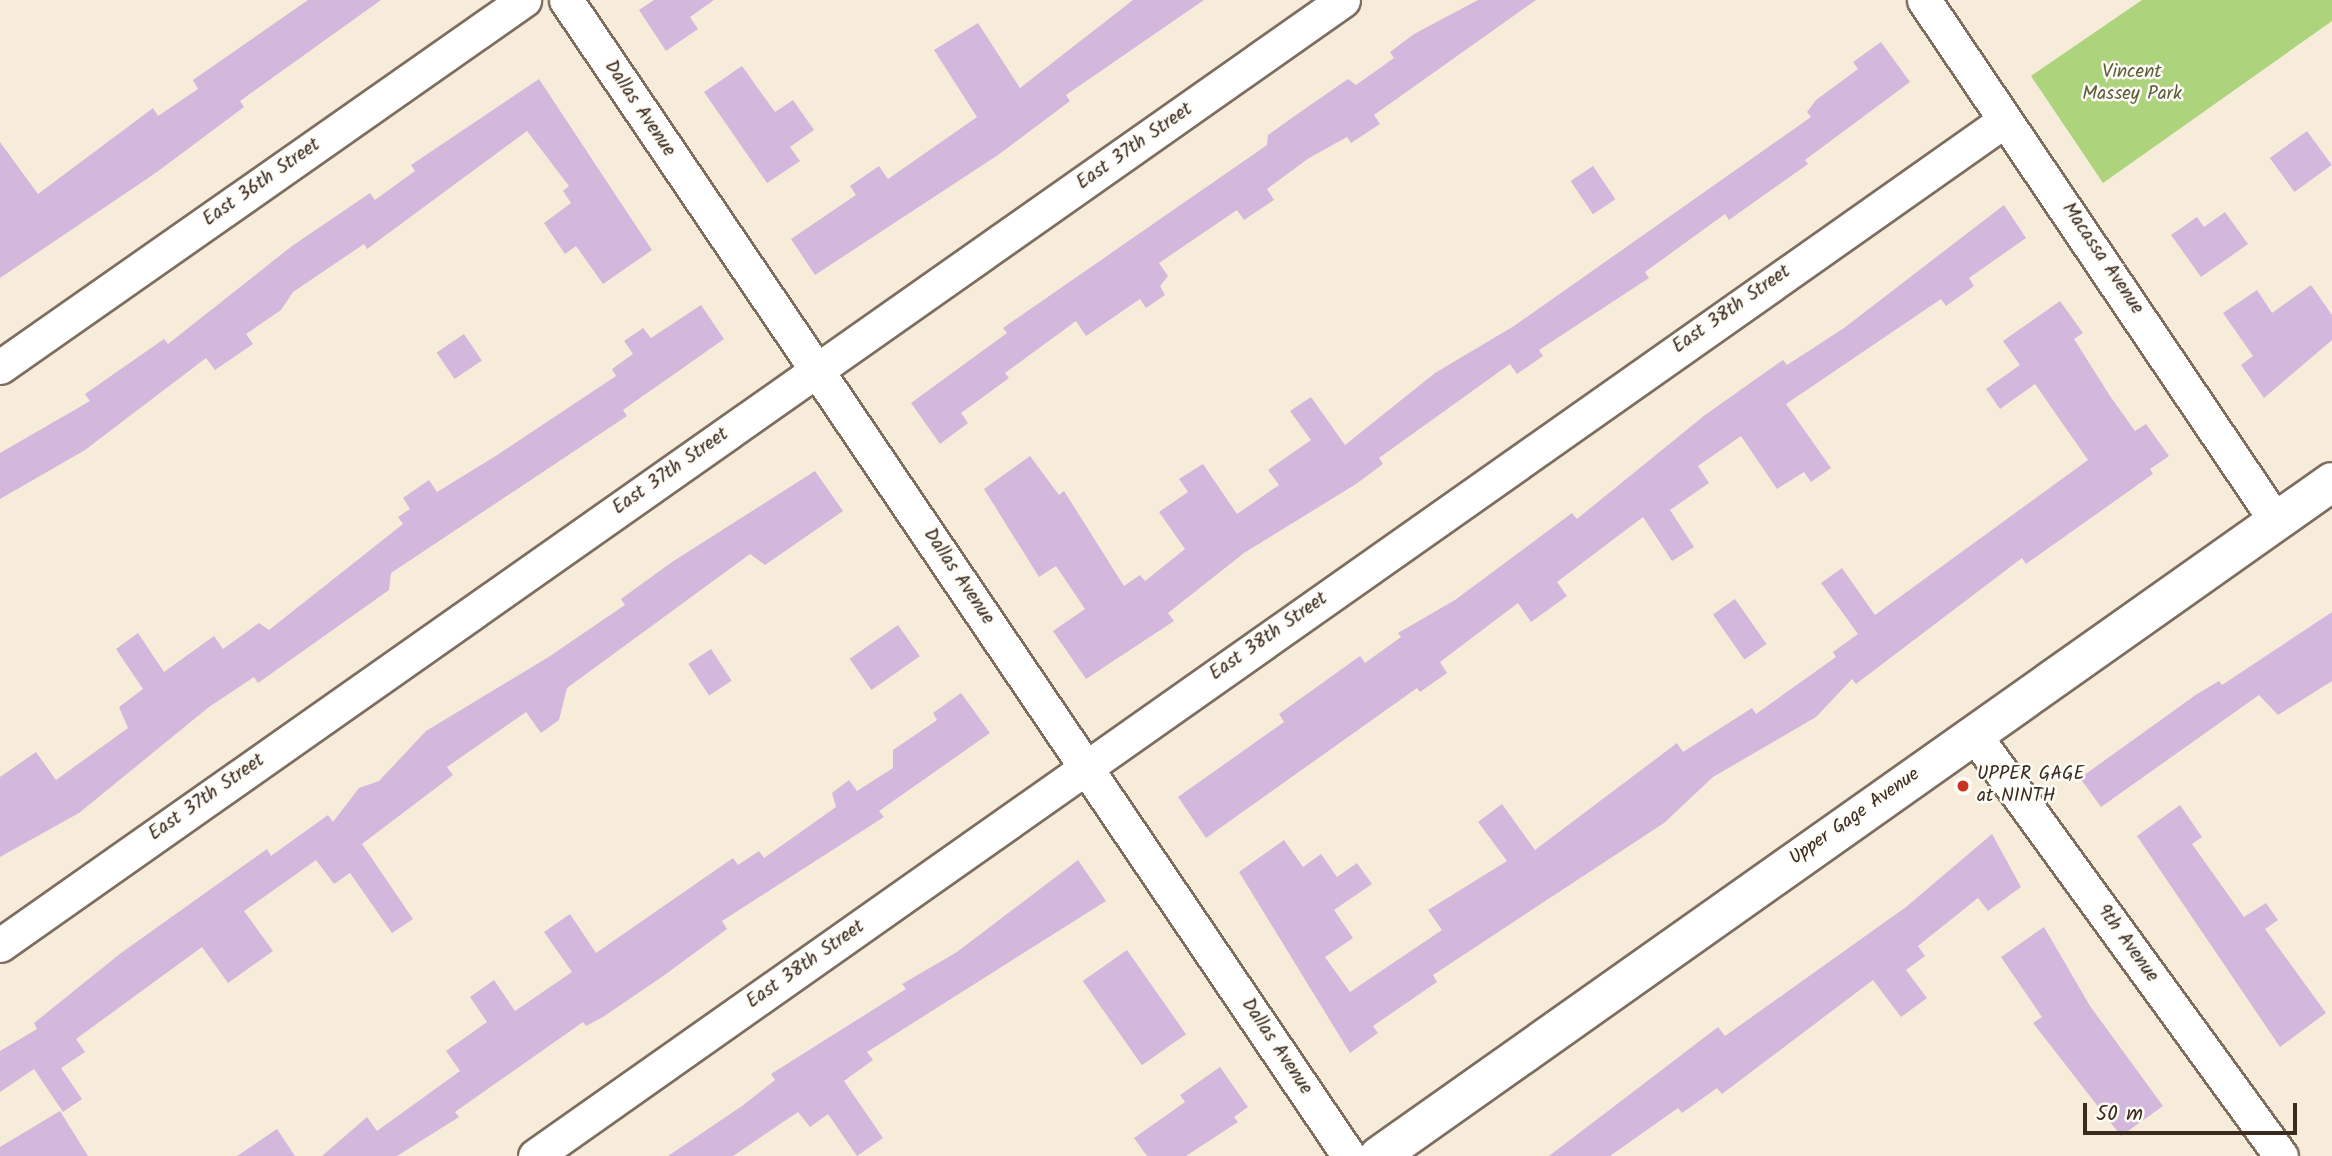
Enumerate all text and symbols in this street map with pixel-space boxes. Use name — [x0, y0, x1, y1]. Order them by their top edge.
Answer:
street label: Dallas Avenue — [599, 57, 679, 161]
park label: Vincent Massey Park — [2082, 62, 2182, 106]
street label: East 37th Street — [1073, 99, 1197, 195]
street label: East 36th Street — [199, 134, 325, 232]
street label: Macassa Avenue — [2056, 199, 2148, 319]
street label: East 38th Street — [1669, 261, 1795, 359]
street label: East 37th Street — [609, 424, 733, 520]
street label: Dallas Avenue — [918, 525, 998, 629]
street label: East 38th Street — [1206, 588, 1332, 686]
street label: East 37th Street — [145, 750, 269, 846]
street label: Upper Gage Avenue — [1786, 764, 1924, 870]
place label: UPPER GAGE at NINTH — [1977, 764, 2085, 808]
marker: UPPER GAGE at NINTH — [1955, 778, 1971, 794]
street label: 9th Avenue — [2091, 901, 2163, 987]
street label: East 38th Street — [743, 916, 869, 1014]
street label: Dallas Avenue — [1236, 995, 1316, 1099]
scale bar — [2087, 1090, 2300, 1134]
text: 50 m — [2096, 1098, 2143, 1131]

